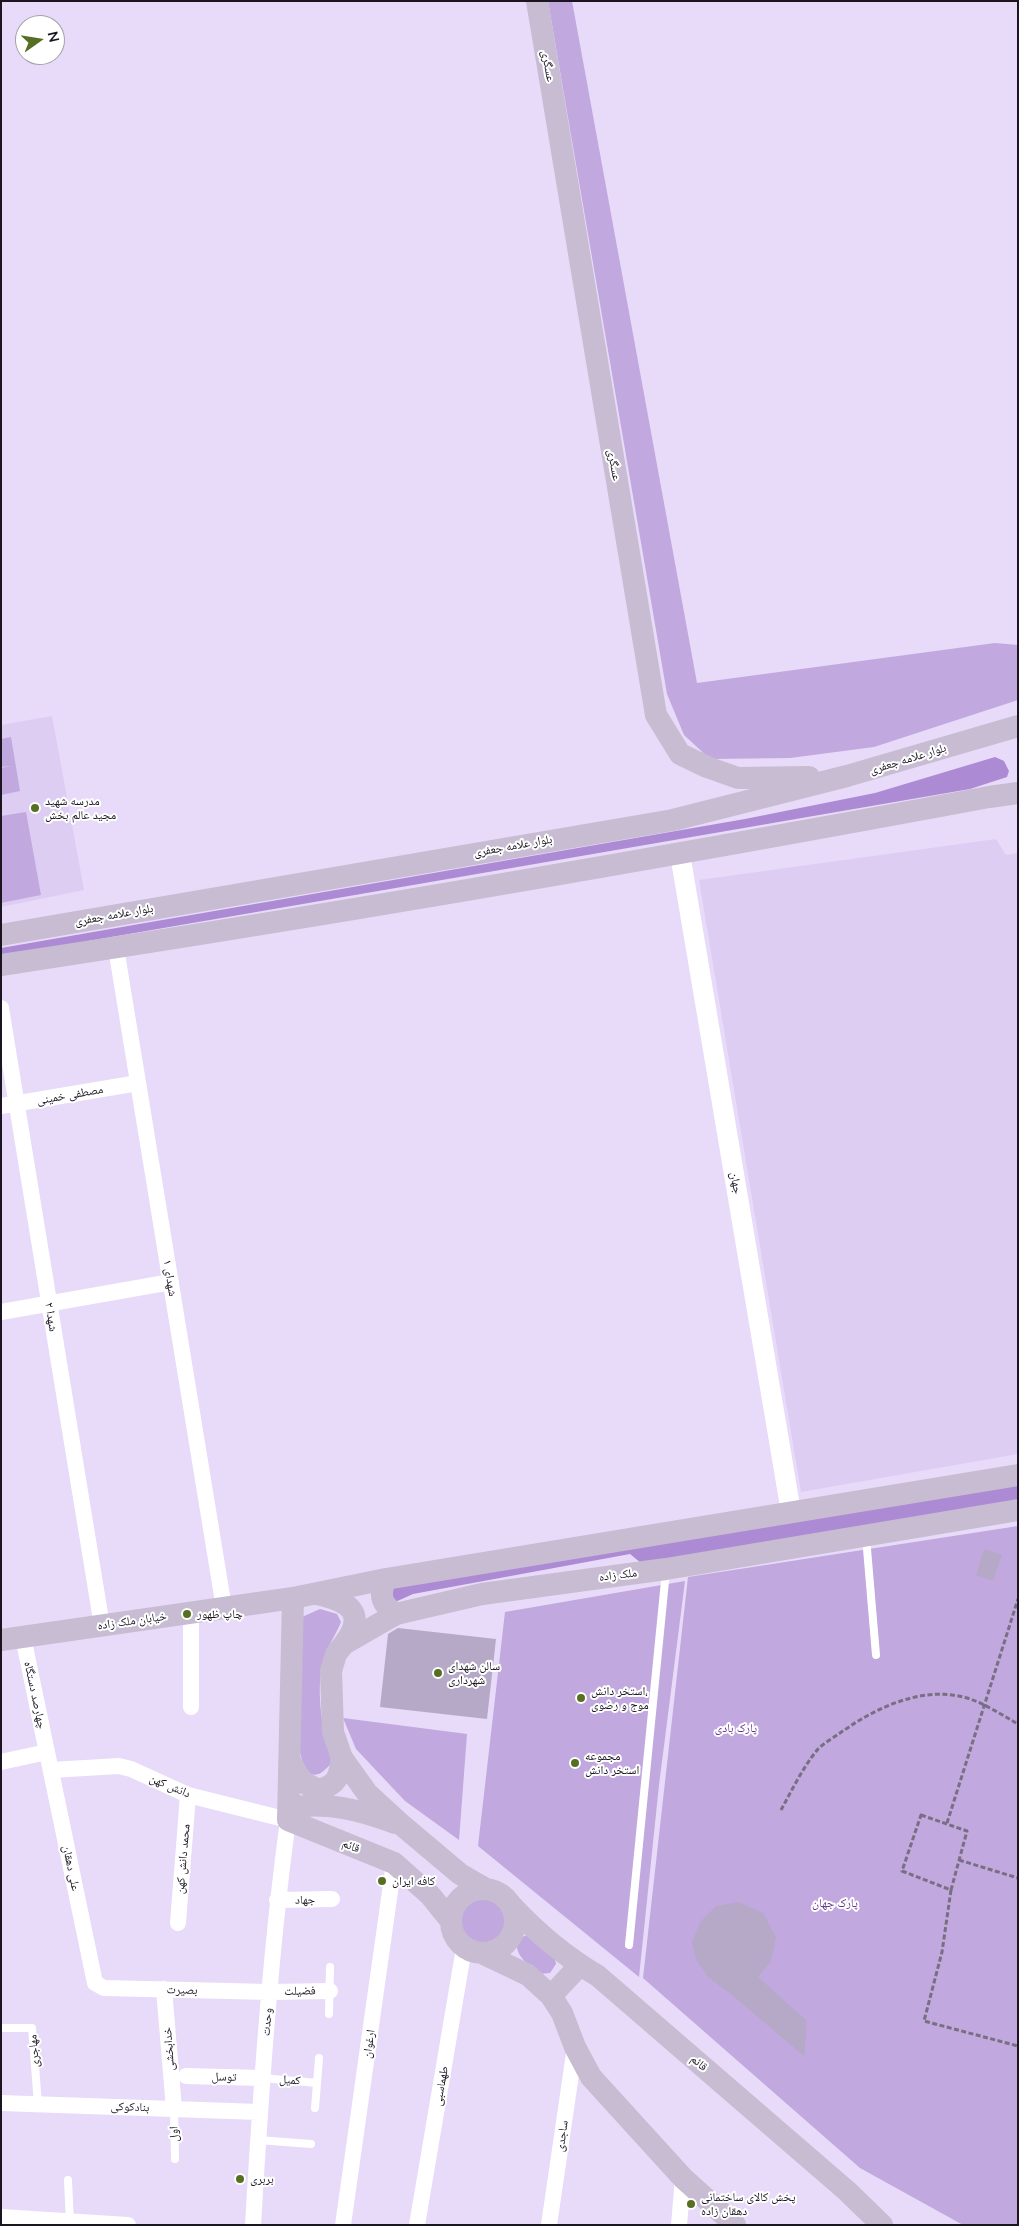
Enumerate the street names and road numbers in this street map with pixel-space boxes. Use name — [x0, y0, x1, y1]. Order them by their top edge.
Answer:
street label: عسگری — [538, 49, 558, 83]
street label: عسگری — [604, 448, 624, 482]
street label: بلوار علامه جعفری — [868, 741, 948, 777]
street label: بلوار علامه جعفری — [473, 832, 553, 860]
street label: بلوار علامه جعفری — [74, 901, 154, 929]
street label: مصطفی خمینی — [36, 1082, 104, 1108]
street label: جهان — [727, 1171, 745, 1195]
street label: شهدای ۱ — [160, 1259, 180, 1297]
street label: شهدا ۲ — [42, 1301, 60, 1333]
street label: ملک زاده — [598, 1566, 638, 1584]
street label: خیابان ملک زاده — [96, 1609, 168, 1633]
street label: چهارصد دستگاه — [21, 1660, 49, 1730]
street label: دانش کهن — [147, 1771, 193, 1801]
street label: محمد دانش کهن — [173, 1823, 193, 1895]
street label: قائم — [340, 1836, 362, 1856]
street label: علی دهقان — [59, 1844, 83, 1892]
street label: جهاد — [295, 1893, 315, 1907]
street label: بصیرت — [166, 1983, 198, 1997]
street label: فضیلت — [284, 1984, 316, 1998]
street label: وحدت — [259, 2007, 275, 2037]
street label: خدابخشی — [160, 2027, 178, 2071]
street label: ارغوان — [360, 2029, 378, 2059]
street label: مهاجری — [26, 2034, 42, 2068]
street label: قائم — [688, 2052, 710, 2074]
street label: طهماسبی — [430, 2065, 452, 2107]
street label: توسل — [212, 2070, 236, 2084]
street label: کمیل — [279, 2072, 301, 2088]
street label: بنادکوکی — [110, 2099, 150, 2115]
street label: ساجدی — [553, 2119, 571, 2153]
street label: اول — [167, 2126, 181, 2142]

